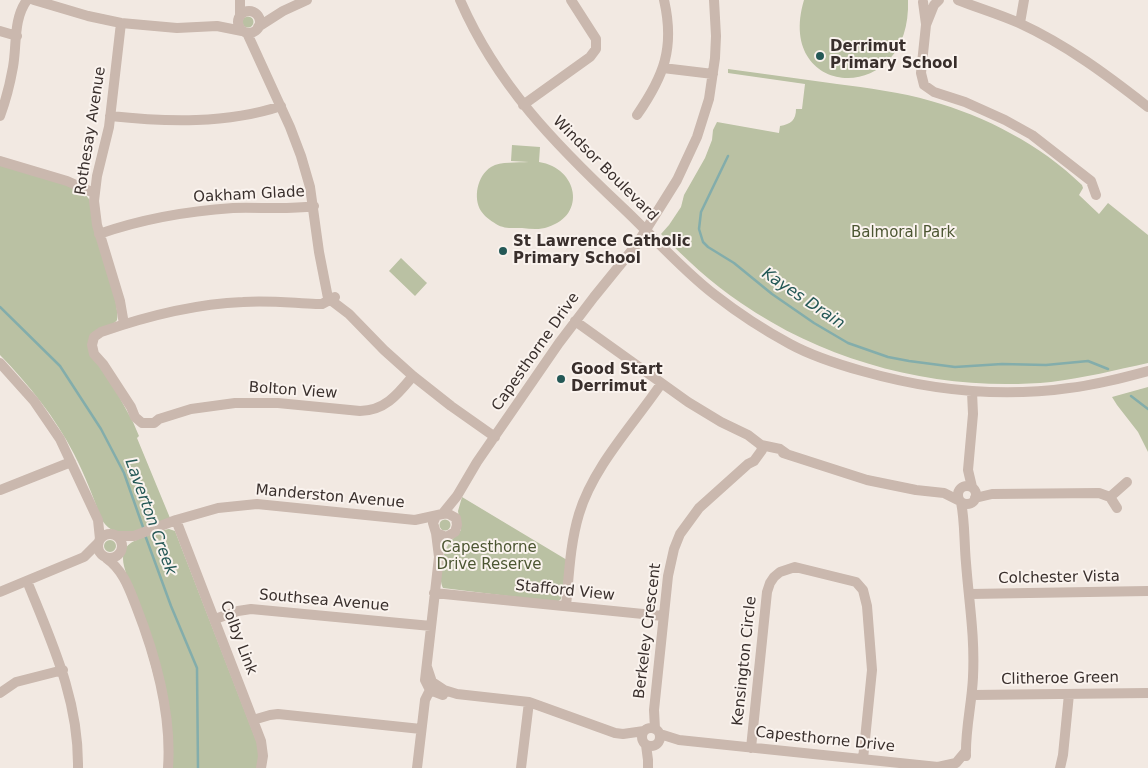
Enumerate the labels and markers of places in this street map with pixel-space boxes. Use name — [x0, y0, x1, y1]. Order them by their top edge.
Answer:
place label: Derrimut Primary School — [830, 38, 958, 73]
marker: Derrimut Primary School — [814, 50, 826, 62]
place label: St Lawrence Catholic Primary School — [513, 233, 691, 268]
marker: St Lawrence Catholic Primary School — [497, 245, 509, 257]
place label: Good Start Derrimut — [571, 361, 663, 396]
marker: Good Start Derrimut — [555, 373, 567, 385]

